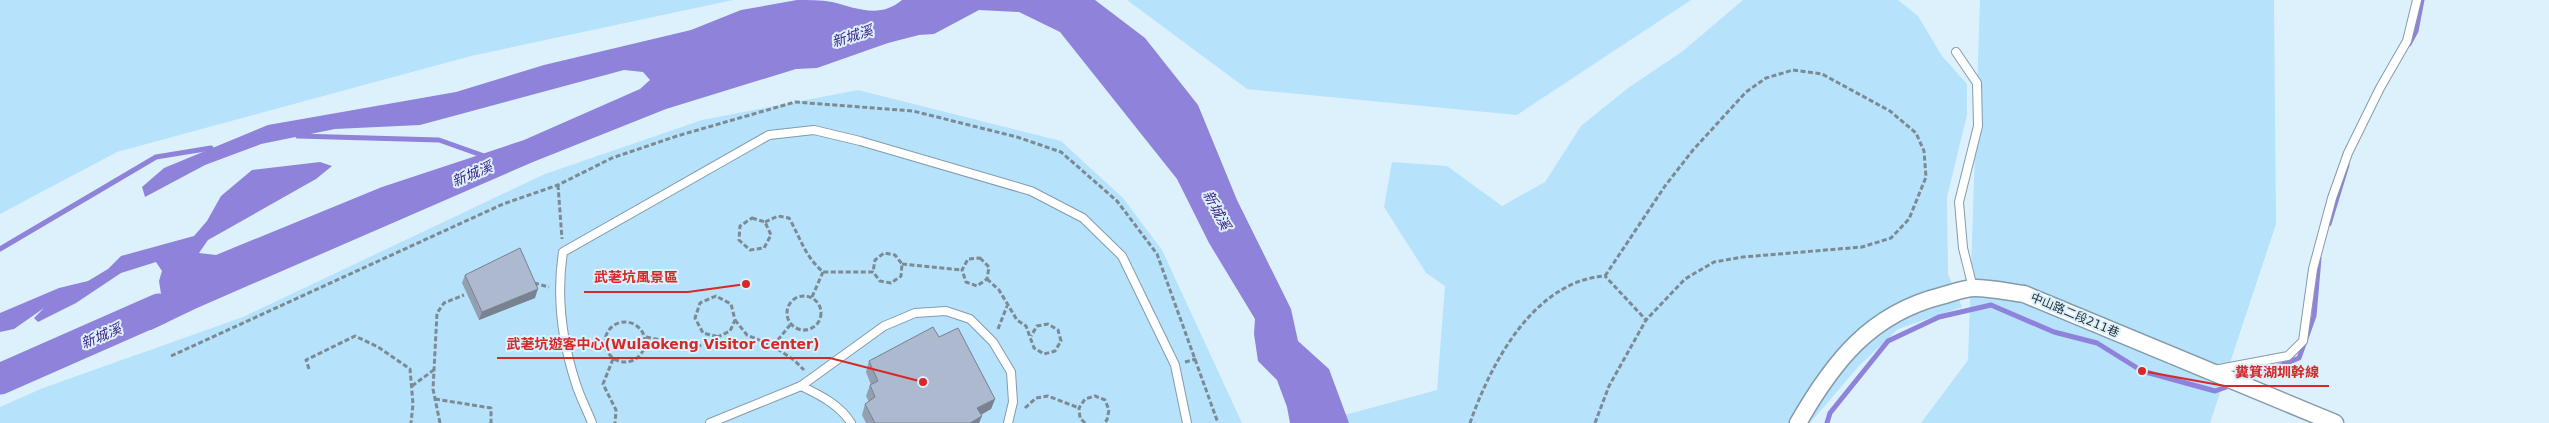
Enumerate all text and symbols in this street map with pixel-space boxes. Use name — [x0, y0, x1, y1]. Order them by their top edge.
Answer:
water label: 新城溪 — [830, 22, 876, 50]
water label: 新城溪 — [450, 158, 496, 190]
water label: 新城溪 — [1200, 188, 1235, 234]
callout: 武荖坑風景區 — [584, 263, 688, 292]
text: 武荖坑風景區 — [594, 269, 678, 285]
street label: 中山路二段211巷 — [2029, 290, 2121, 340]
water label: 新城溪 — [79, 320, 125, 352]
callout: 武荖坑遊客中心(Wulaokeng Visitor Center) — [497, 329, 830, 358]
text: 武荖坑遊客中心(Wulaokeng Visitor Center) — [507, 336, 819, 352]
callout: 糞箕湖圳幹線 — [2225, 357, 2329, 386]
text: 糞箕湖圳幹線 — [2235, 364, 2319, 380]

